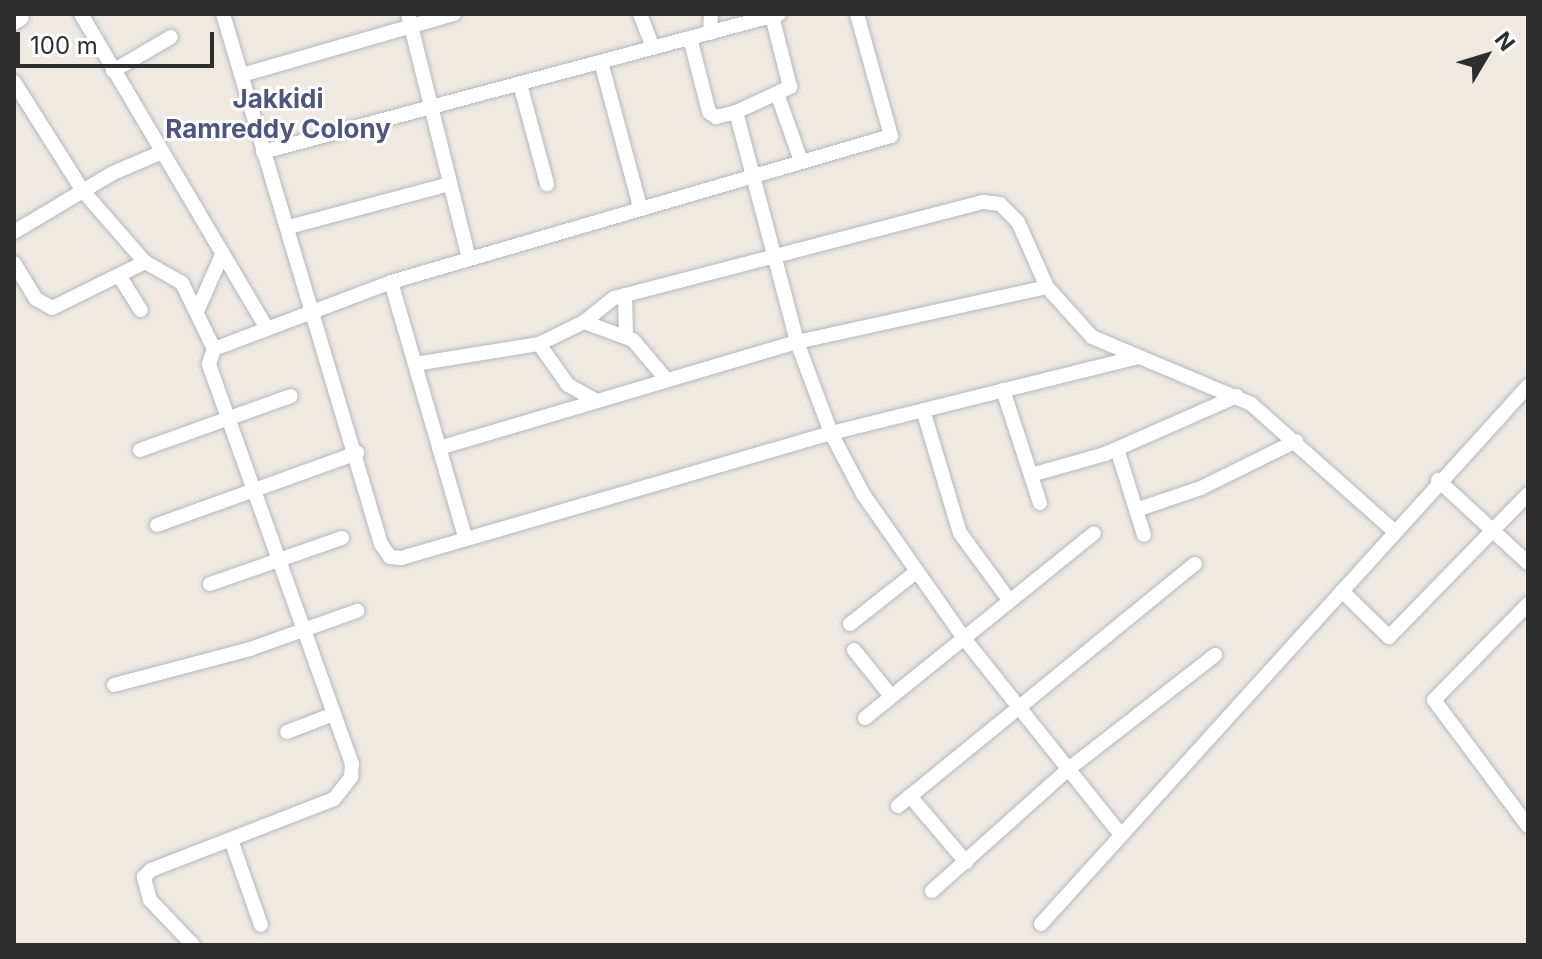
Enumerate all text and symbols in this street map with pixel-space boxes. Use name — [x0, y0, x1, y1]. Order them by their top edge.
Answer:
scale bar — [20, 16, 218, 66]
north arrow — [1446, 16, 1526, 96]
text: N — [1490, 27, 1520, 56]
text: 100 m — [30, 31, 98, 60]
district label: Jakkidi Ramreddy Colony — [165, 83, 391, 144]

